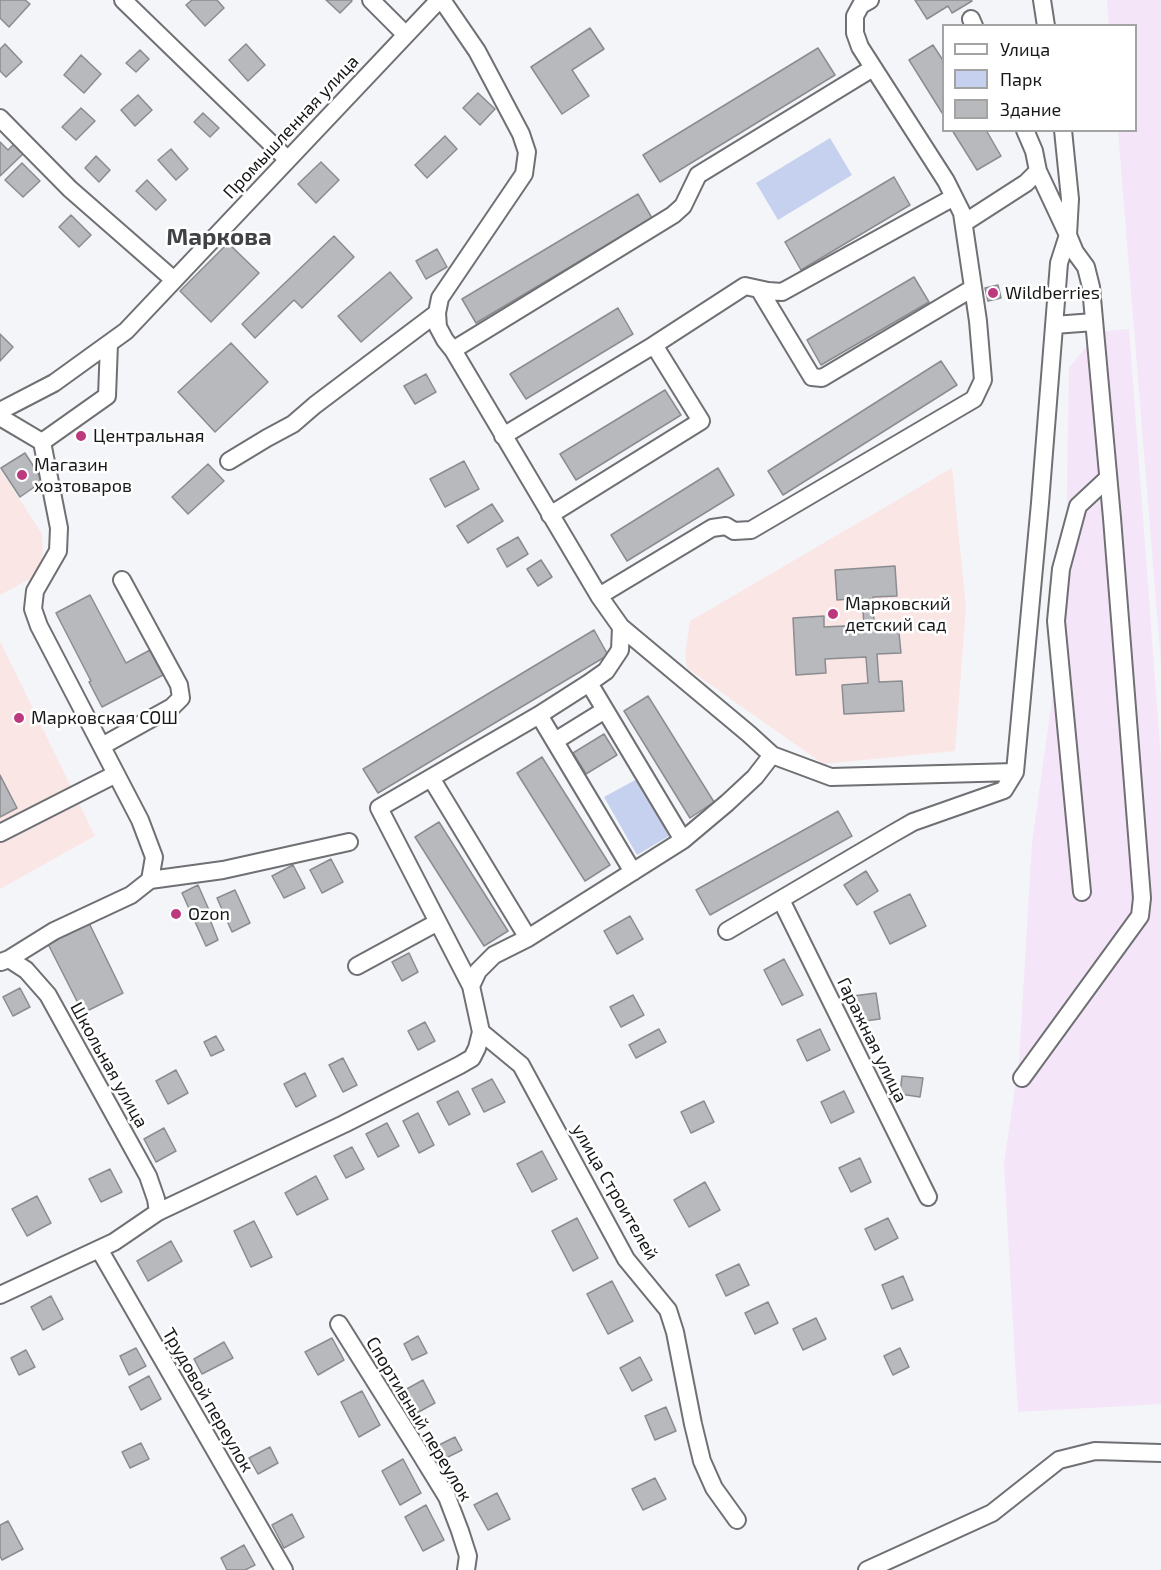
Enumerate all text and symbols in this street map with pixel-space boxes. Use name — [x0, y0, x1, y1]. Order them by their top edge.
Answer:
legend — [942, 24, 1137, 132]
text: Улица — [1000, 38, 1050, 60]
street label: Промышленная улица — [219, 51, 363, 203]
text: Парк — [1000, 68, 1042, 90]
text: Здание — [1000, 98, 1061, 120]
district label: Маркова — [166, 223, 272, 251]
place label: Wildberries — [1005, 282, 1100, 304]
marker: Wildberries — [986, 286, 1000, 300]
place label: Центральная — [93, 425, 204, 447]
marker: Центральная — [74, 429, 88, 443]
place label: Магазин хозтоваров — [34, 454, 132, 496]
marker: Магазин хозтоваров — [15, 468, 29, 482]
place label: Марковский детский сад — [845, 593, 951, 636]
marker: Марковский детский сад — [826, 607, 840, 621]
place label: Марковская СОШ — [31, 707, 178, 729]
marker: Марковская СОШ — [12, 711, 26, 725]
place label: Ozon — [188, 903, 230, 925]
marker: Ozon — [169, 907, 183, 921]
street label: Гаражная улица — [832, 974, 912, 1106]
street label: Школьная улица — [66, 998, 152, 1132]
street label: улица Строителей — [567, 1120, 663, 1264]
street label: Трудовой переулок — [158, 1324, 258, 1476]
street label: Спортивный переулок — [361, 1333, 477, 1505]

